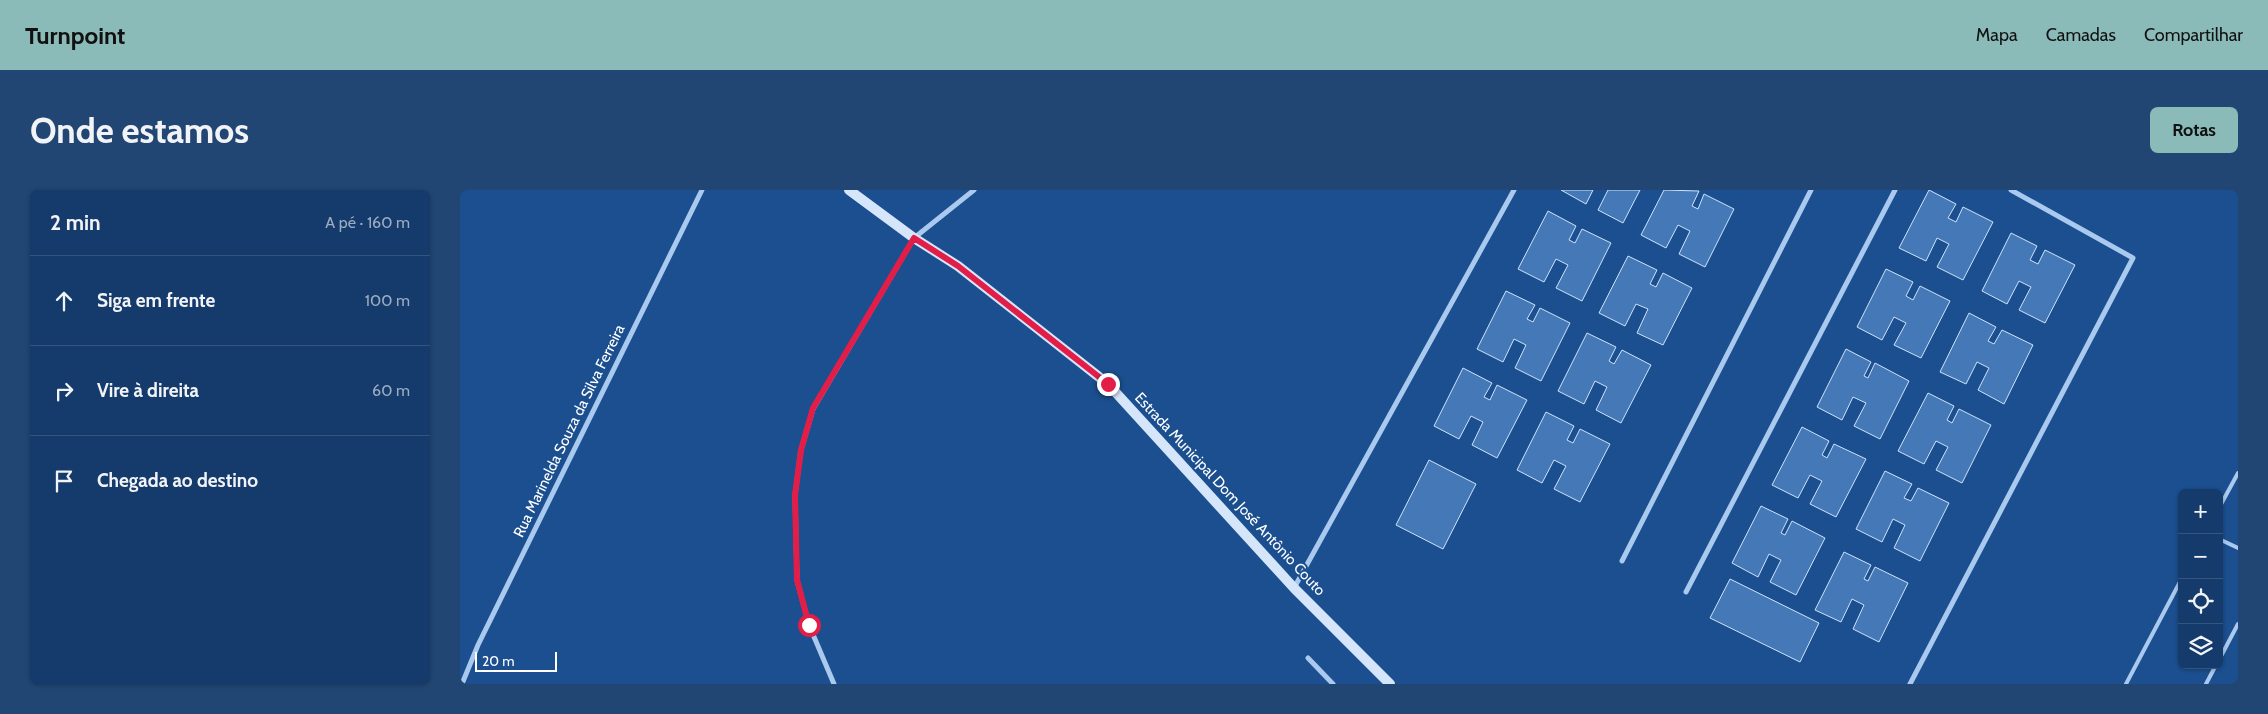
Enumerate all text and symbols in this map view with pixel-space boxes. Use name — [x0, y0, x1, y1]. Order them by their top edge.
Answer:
text: Turnpoint — [25, 21, 125, 50]
text: Mapa — [1976, 24, 2018, 46]
text: Camadas — [2046, 24, 2116, 46]
text: Compartilhar — [2144, 24, 2243, 46]
button: Rotas — [2150, 107, 2238, 153]
text: Onde estamos — [30, 109, 249, 152]
text: 2 min — [50, 210, 101, 235]
text: A pé · 160 m — [325, 213, 410, 232]
icon: ahead — [50, 287, 78, 315]
text: Siga em frente — [97, 289, 215, 312]
text: 100 m — [365, 291, 410, 310]
street label: Rua Marinelda Souza da Silva Ferreira — [510, 321, 629, 540]
route end — [1097, 373, 1120, 396]
icon: right — [50, 377, 78, 405]
text: Vire à direita — [97, 379, 199, 402]
text: 60 m — [372, 381, 410, 400]
street label: Estrada Municipal Dom José Antônio Couto — [1131, 389, 1329, 599]
icon: arrive — [50, 467, 78, 495]
text: Chegada ao destino — [97, 469, 258, 492]
map controls — [2178, 489, 2223, 669]
button: + — [2178, 489, 2223, 534]
button: − — [2178, 534, 2223, 579]
button: locate — [2178, 579, 2223, 624]
route start — [798, 614, 821, 637]
button: layers — [2178, 624, 2223, 669]
scale bar — [475, 649, 558, 672]
text: 20 m — [482, 652, 515, 670]

